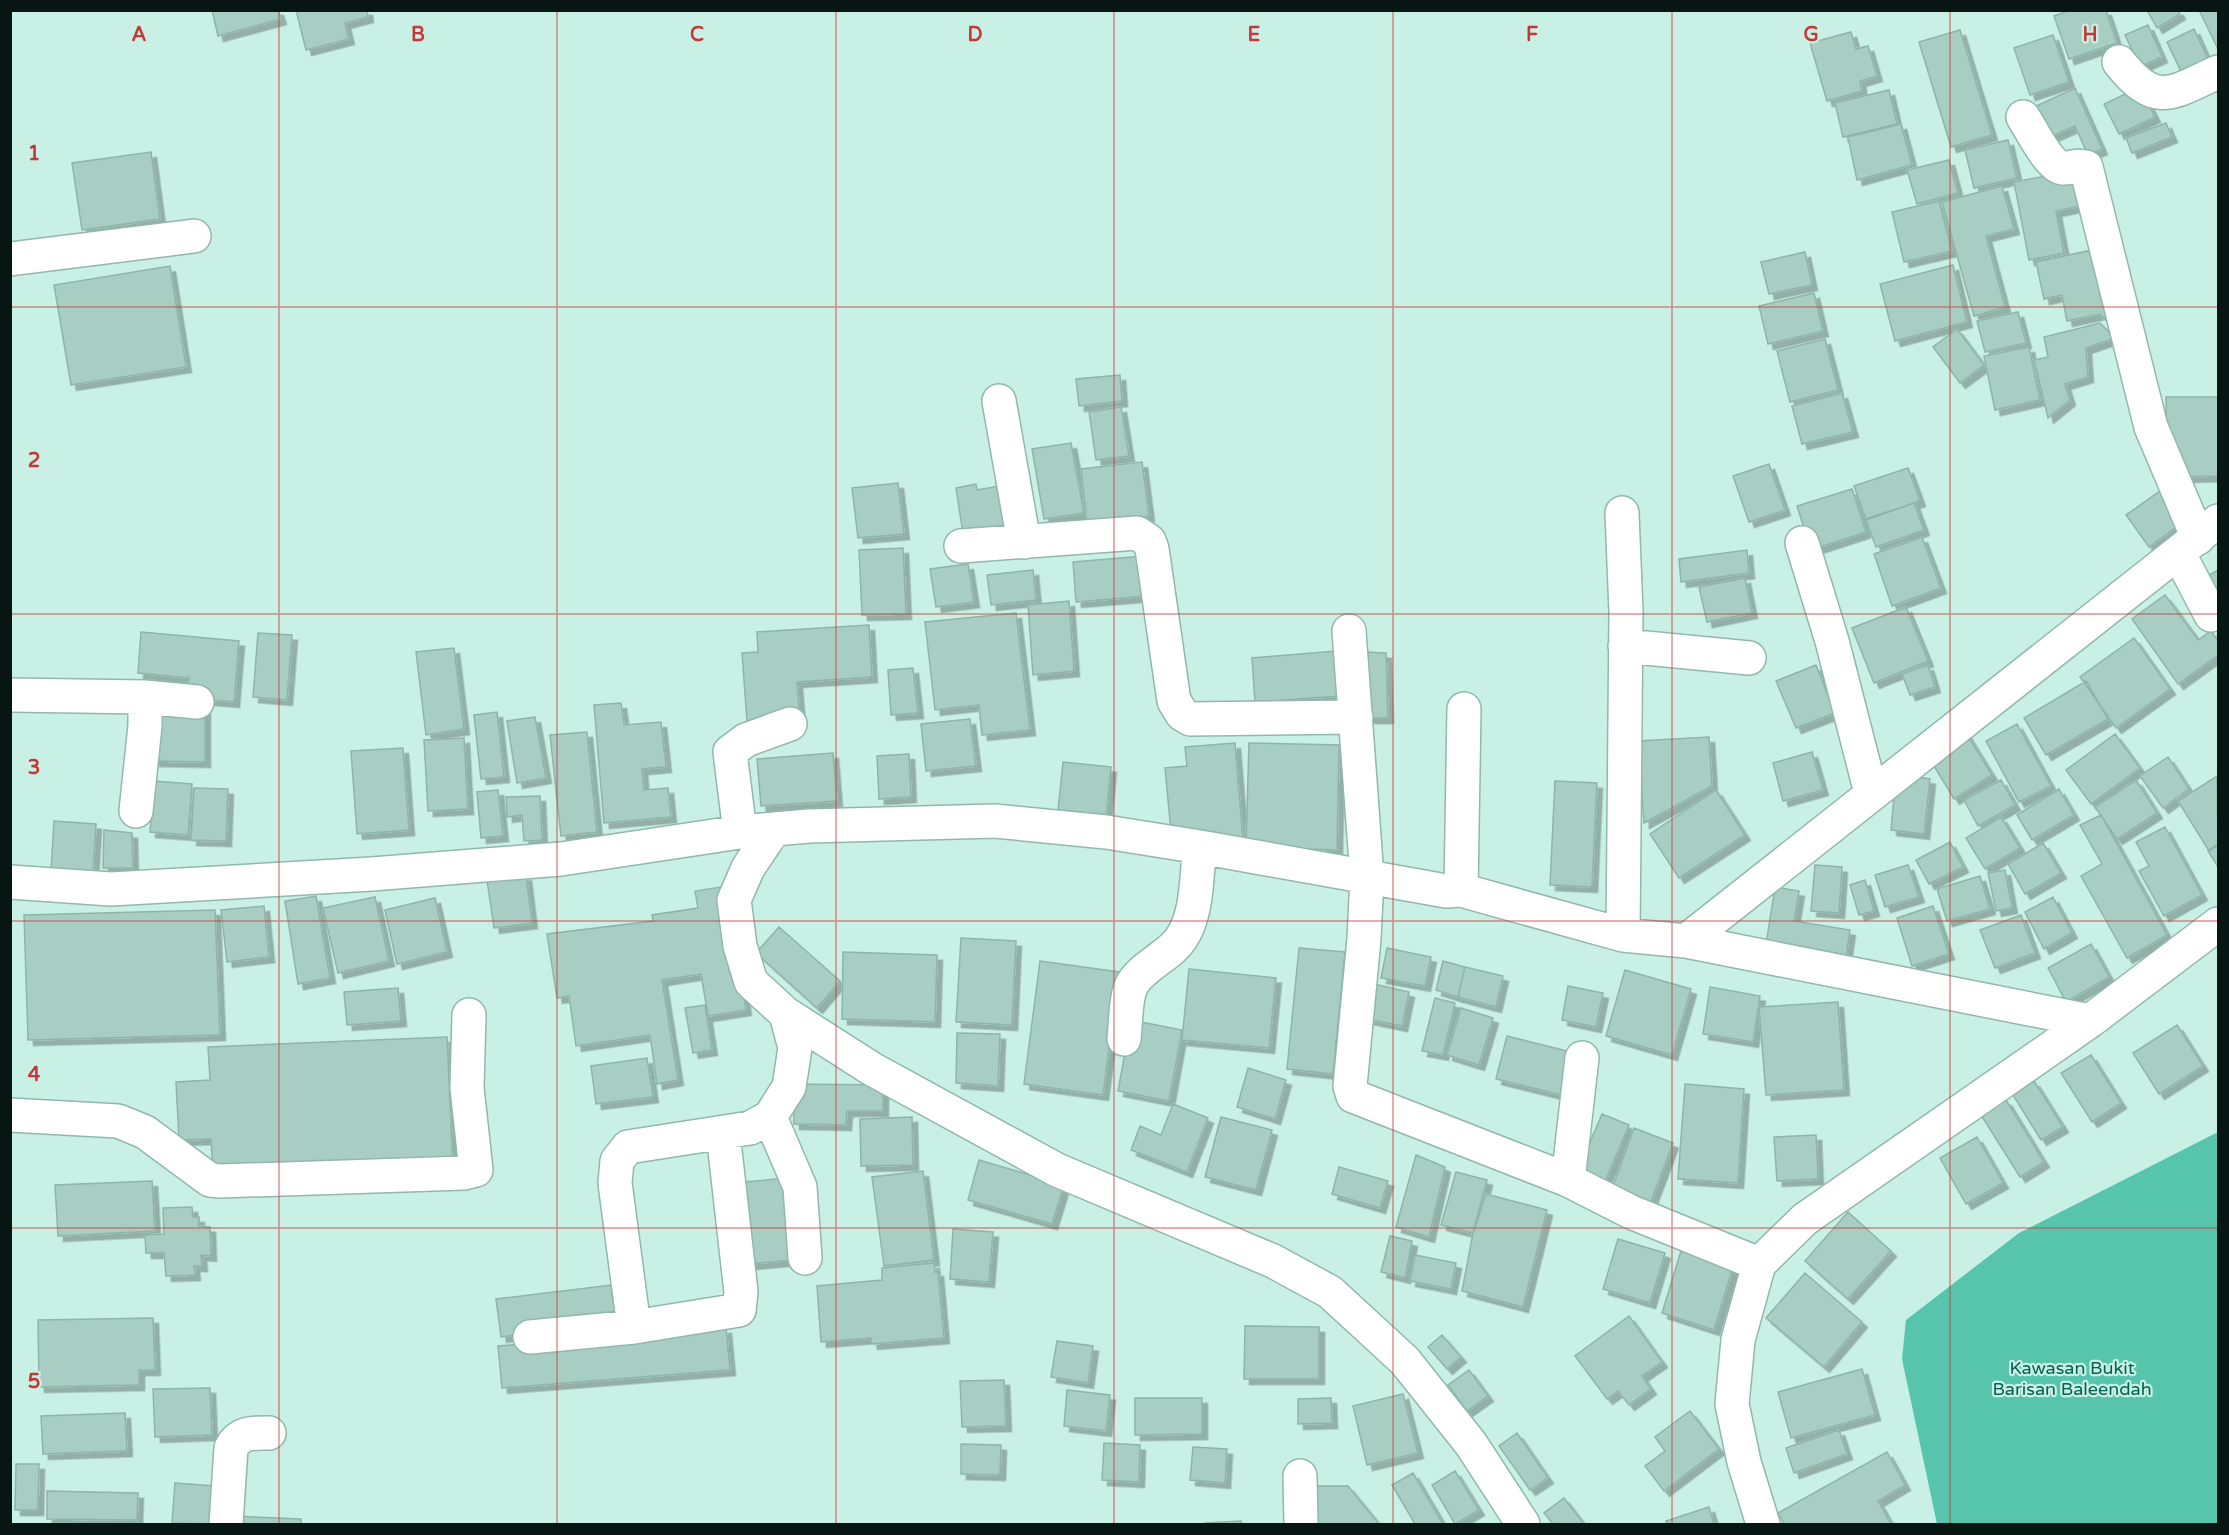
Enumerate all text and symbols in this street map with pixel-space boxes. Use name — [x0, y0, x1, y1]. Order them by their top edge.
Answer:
text: A — [132, 23, 147, 47]
text: B — [411, 23, 425, 47]
text: C — [690, 23, 704, 47]
text: D — [967, 23, 983, 47]
text: E — [1248, 23, 1261, 47]
text: F — [1526, 23, 1538, 47]
text: G — [1803, 23, 1819, 47]
text: H — [2082, 23, 2098, 47]
text: 1 — [28, 142, 40, 166]
text: 2 — [28, 449, 40, 473]
text: 3 — [28, 756, 40, 780]
text: 4 — [28, 1063, 41, 1087]
park label: Kawasan Bukit Barisan Baleendah — [1992, 1357, 2152, 1400]
text: 5 — [28, 1370, 40, 1394]

